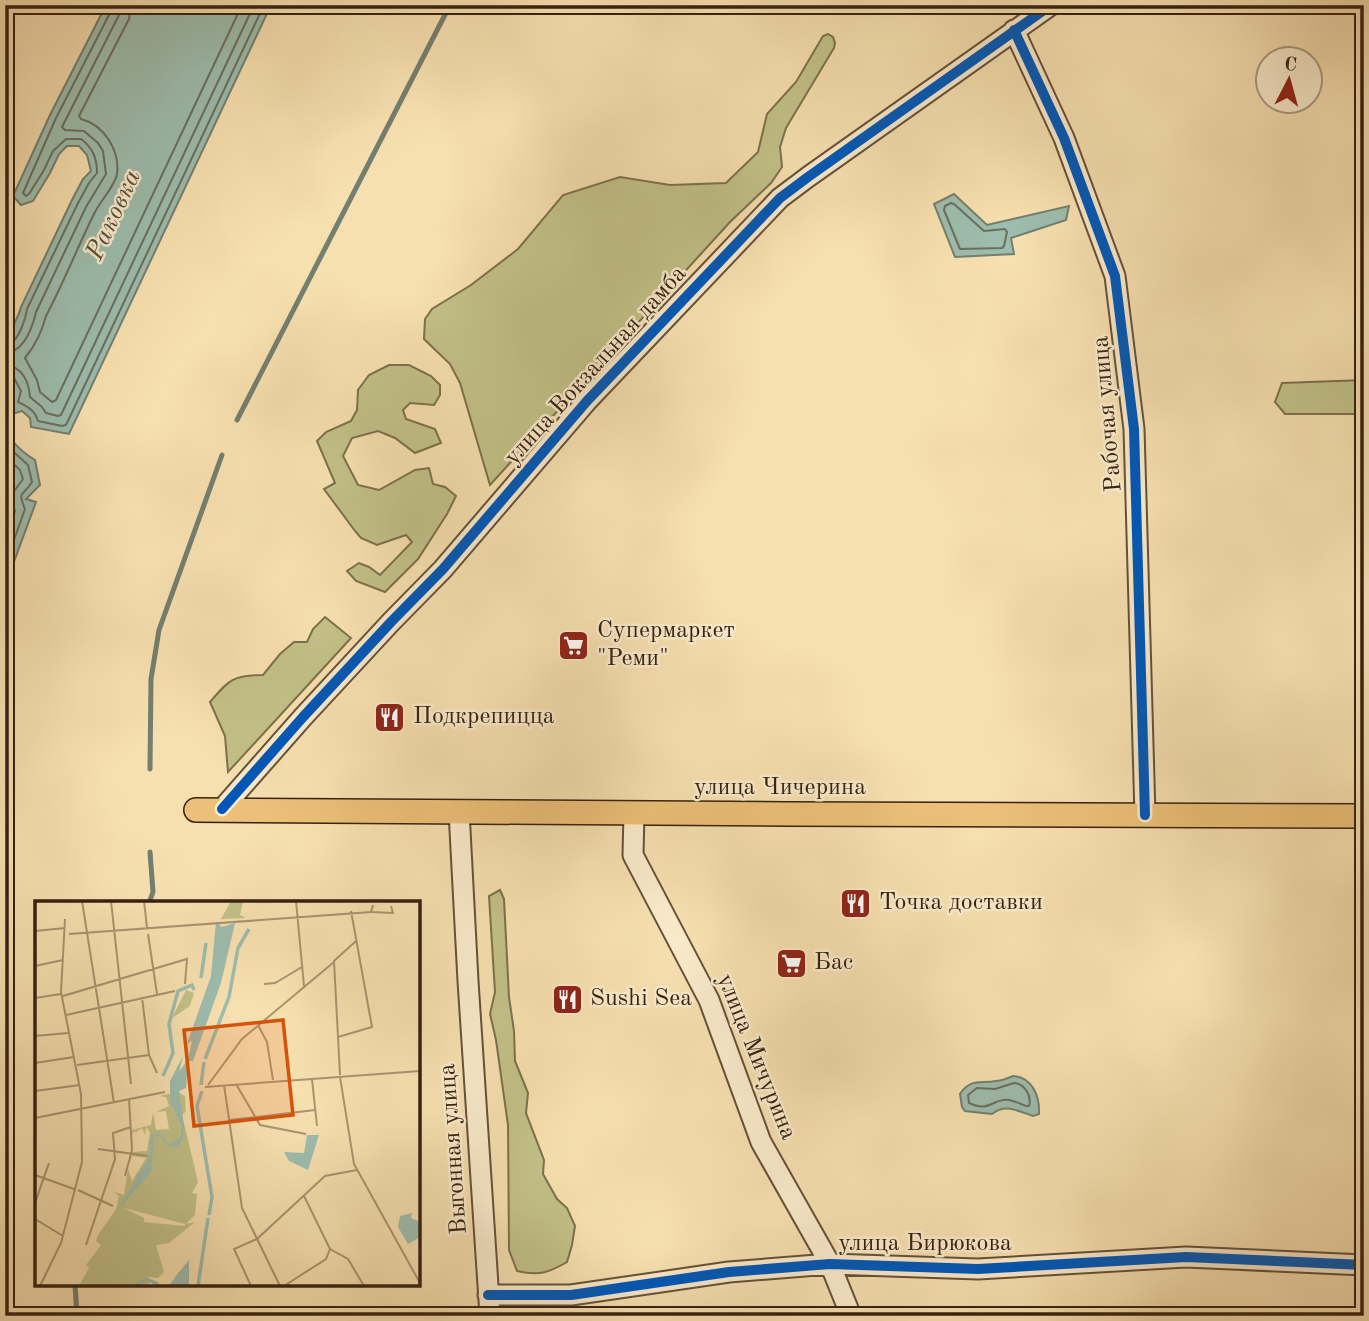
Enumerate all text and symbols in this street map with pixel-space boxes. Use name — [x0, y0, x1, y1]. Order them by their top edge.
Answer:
north arrow — [1254, 46, 1324, 116]
text: С — [1283, 55, 1298, 76]
water label: Раковка — [81, 166, 146, 265]
street label: улица Вокзальная дамба — [501, 262, 691, 470]
street label: Рабочая улица — [1089, 335, 1127, 493]
place label: Супермаркет "Реми" — [597, 619, 735, 671]
supermarket icon: Супермаркет "Реми" — [557, 628, 591, 662]
restaurant icon: Подкрепицца — [373, 700, 407, 734]
place label: Подкрепицца — [413, 705, 555, 729]
street label: улица Чичерина — [694, 776, 866, 800]
restaurant icon: Точка доставки — [839, 886, 873, 920]
place label: Точка доставки — [879, 891, 1043, 915]
inset map — [35, 901, 420, 1286]
supermarket icon: Бас — [774, 946, 808, 980]
place label: Бас — [814, 951, 853, 975]
street label: улица Мичурина — [712, 971, 800, 1143]
restaurant icon: Sushi Sea — [550, 982, 584, 1016]
place label: Sushi Sea — [590, 987, 692, 1011]
street label: Выгонная улица — [436, 1063, 472, 1235]
street label: улица Бирюкова — [838, 1232, 1012, 1256]

